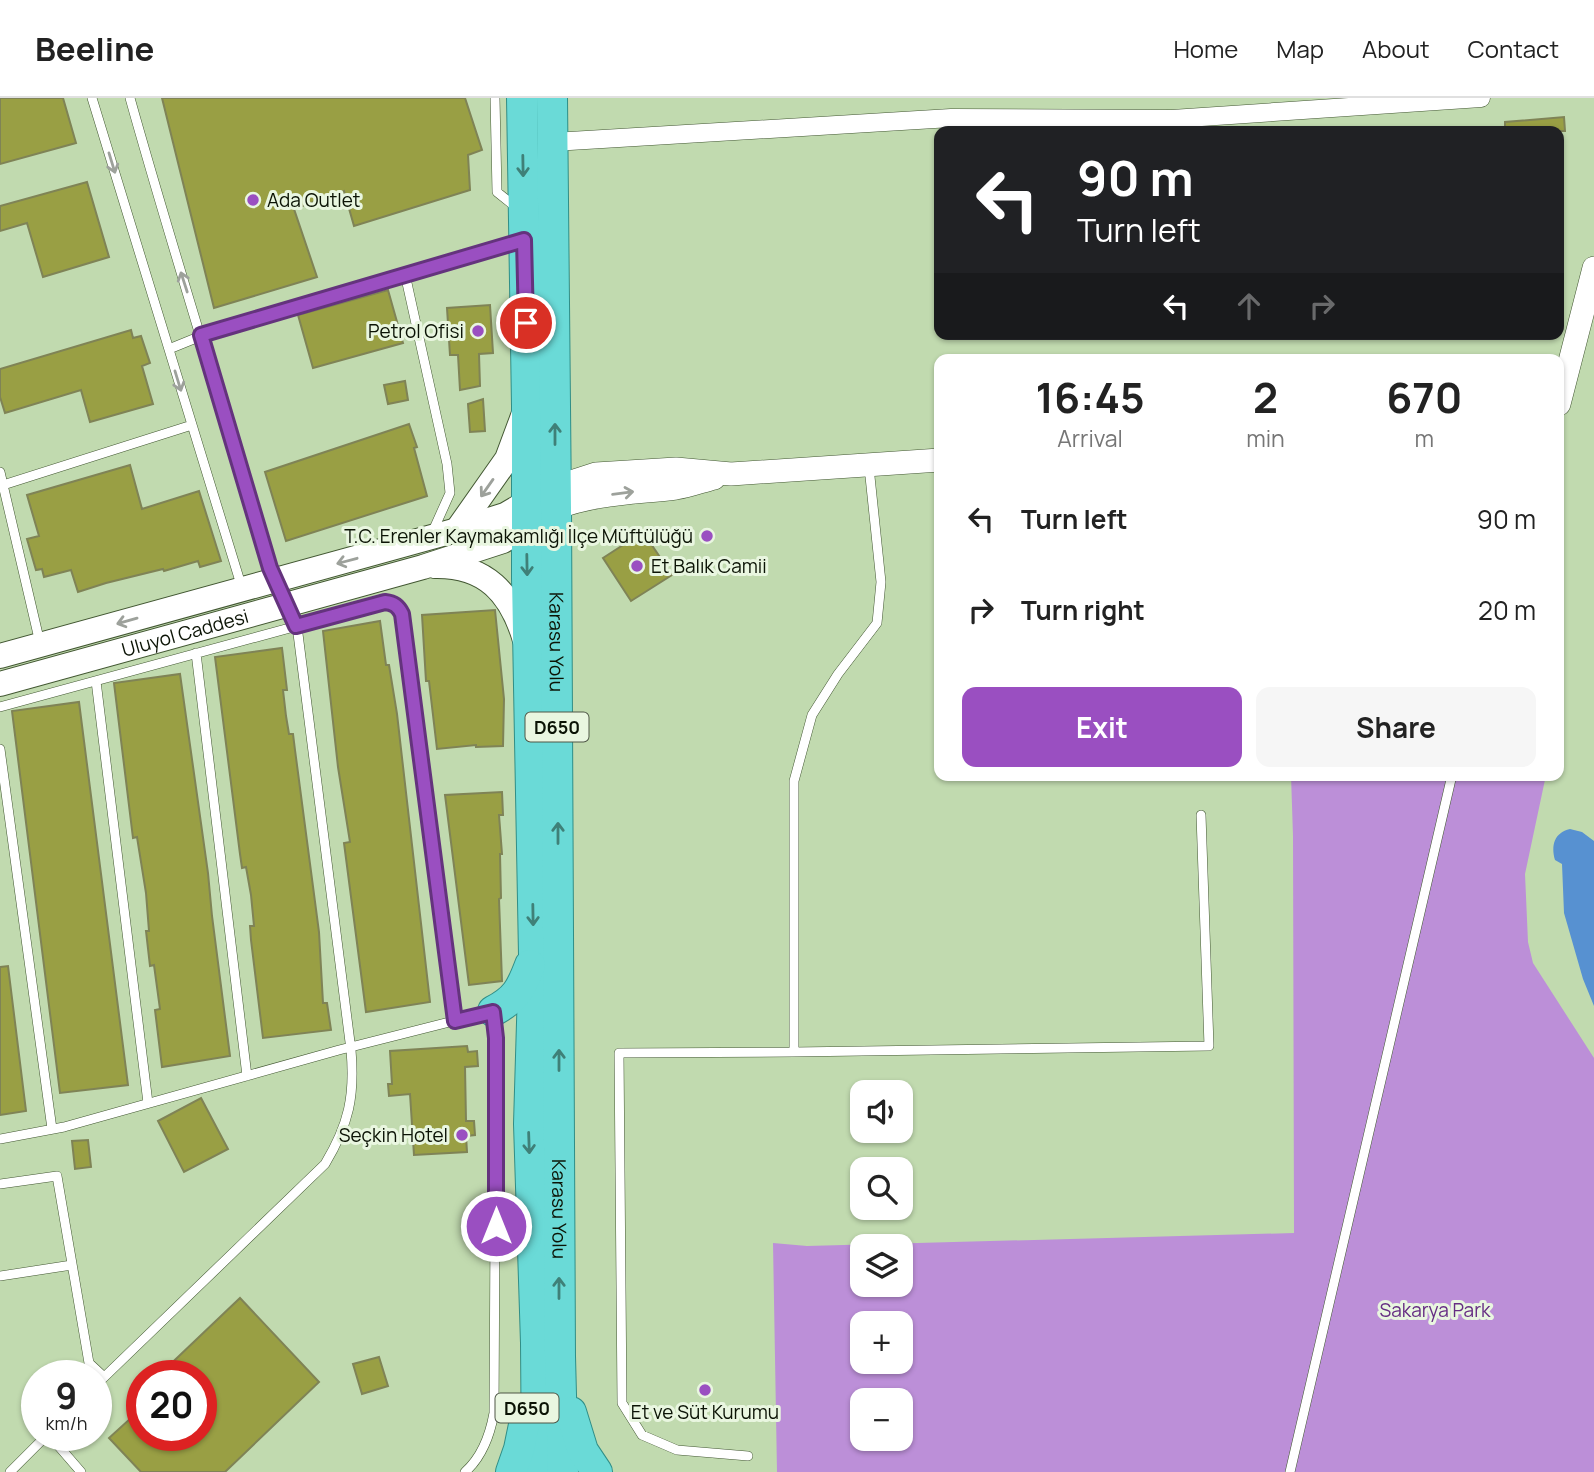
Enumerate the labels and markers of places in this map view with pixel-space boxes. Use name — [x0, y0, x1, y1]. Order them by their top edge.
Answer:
place label: Ada Outlet — [267, 187, 360, 213]
marker: Ada Outlet — [245, 192, 261, 208]
pin — [496, 293, 556, 353]
place label: Petrol Ofisi — [368, 318, 464, 344]
marker: Petrol Ofisi — [470, 323, 486, 339]
place label: T.C. Erenler Kaymakamlığı İlçe Müftülüğü — [344, 523, 693, 549]
marker: T.C. Erenler Kaymakamlığı İlçe Müftülüğü — [699, 528, 715, 544]
place label: Et Balık Camii — [651, 553, 767, 579]
marker: Et Balık Camii — [629, 558, 645, 574]
place label: Seçkin Hotel — [339, 1122, 448, 1148]
marker: Seçkin Hotel — [454, 1127, 470, 1143]
marker: Et ve Süt Kurumu — [697, 1382, 713, 1398]
place label: Et ve Süt Kurumu — [631, 1399, 779, 1425]

